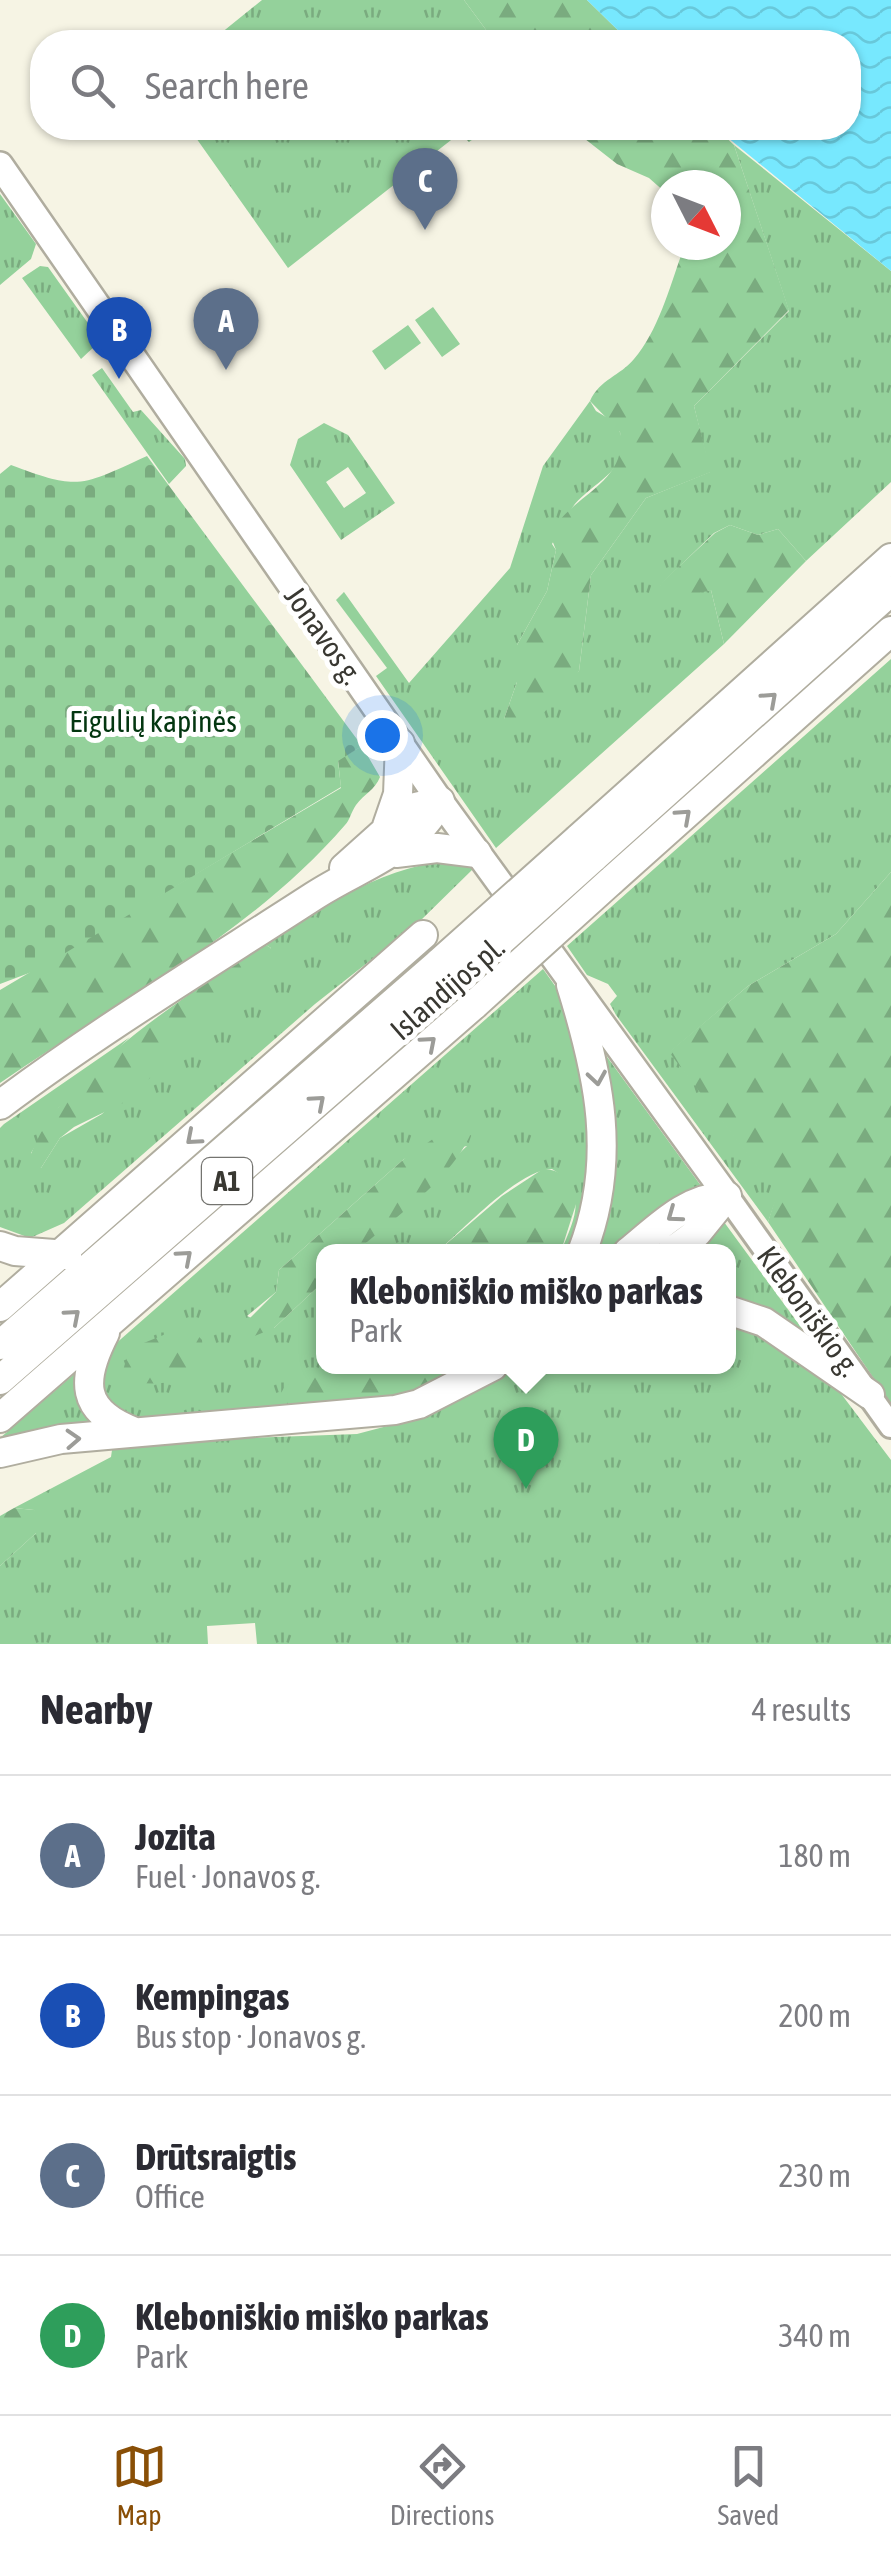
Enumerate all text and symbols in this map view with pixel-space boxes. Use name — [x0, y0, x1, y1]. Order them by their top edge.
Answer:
search box — [30, 30, 861, 140]
icon: search — [65, 58, 120, 113]
text: Search here — [145, 64, 309, 107]
pin: C — [392, 148, 458, 230]
north arrow — [651, 170, 741, 260]
pin: A — [194, 288, 258, 370]
pin: B — [86, 296, 152, 379]
street label: Jonavos g. — [278, 580, 370, 690]
one-way arrow — [758, 693, 777, 711]
park label: Eigulių kapinės — [69, 704, 237, 738]
your location — [357, 710, 408, 761]
one-way arrow — [672, 810, 691, 828]
street label: Islandijos pl. — [383, 930, 511, 1046]
one-way arrow — [418, 1037, 436, 1055]
one-way arrow — [586, 1070, 607, 1087]
one-way arrow — [306, 1095, 325, 1113]
one-way arrow — [186, 1126, 205, 1144]
road number: A1 — [202, 1158, 252, 1204]
one-way arrow — [667, 1204, 685, 1221]
street label: Kleboniškio g. — [751, 1240, 867, 1382]
popup — [316, 1244, 736, 1374]
one-way arrow — [173, 1251, 191, 1269]
text: Kleboniškio miško parkas — [349, 1269, 703, 1312]
one-way arrow — [61, 1309, 80, 1327]
text: Park — [349, 1312, 403, 1349]
pin: D — [494, 1406, 558, 1489]
one-way arrow — [66, 1429, 82, 1450]
text: Nearby — [40, 1685, 153, 1733]
text: 4 results — [752, 1691, 851, 1728]
text: Jozita — [135, 1815, 216, 1858]
text: A — [65, 1837, 80, 1874]
text: 180 m — [778, 1837, 851, 1874]
text: Fuel · Jonavos g. — [135, 1858, 320, 1895]
text: Kempingas — [135, 1975, 289, 2018]
text: B — [65, 1997, 80, 2034]
text: 200 m — [778, 1997, 851, 2034]
text: Bus stop · Jonavos g. — [135, 2018, 366, 2055]
text: Drūtsraigtis — [135, 2135, 297, 2178]
text: C — [65, 2157, 80, 2194]
text: 230 m — [778, 2157, 851, 2194]
text: Office — [135, 2178, 205, 2215]
text: Kleboniškio miško parkas — [135, 2295, 489, 2338]
text: D — [64, 2317, 81, 2354]
text: 340 m — [778, 2317, 851, 2354]
text: Park — [135, 2338, 188, 2375]
tab: Map — [112, 2439, 167, 2531]
tab: Directions — [390, 2439, 494, 2531]
tab: Saved — [718, 2439, 779, 2531]

